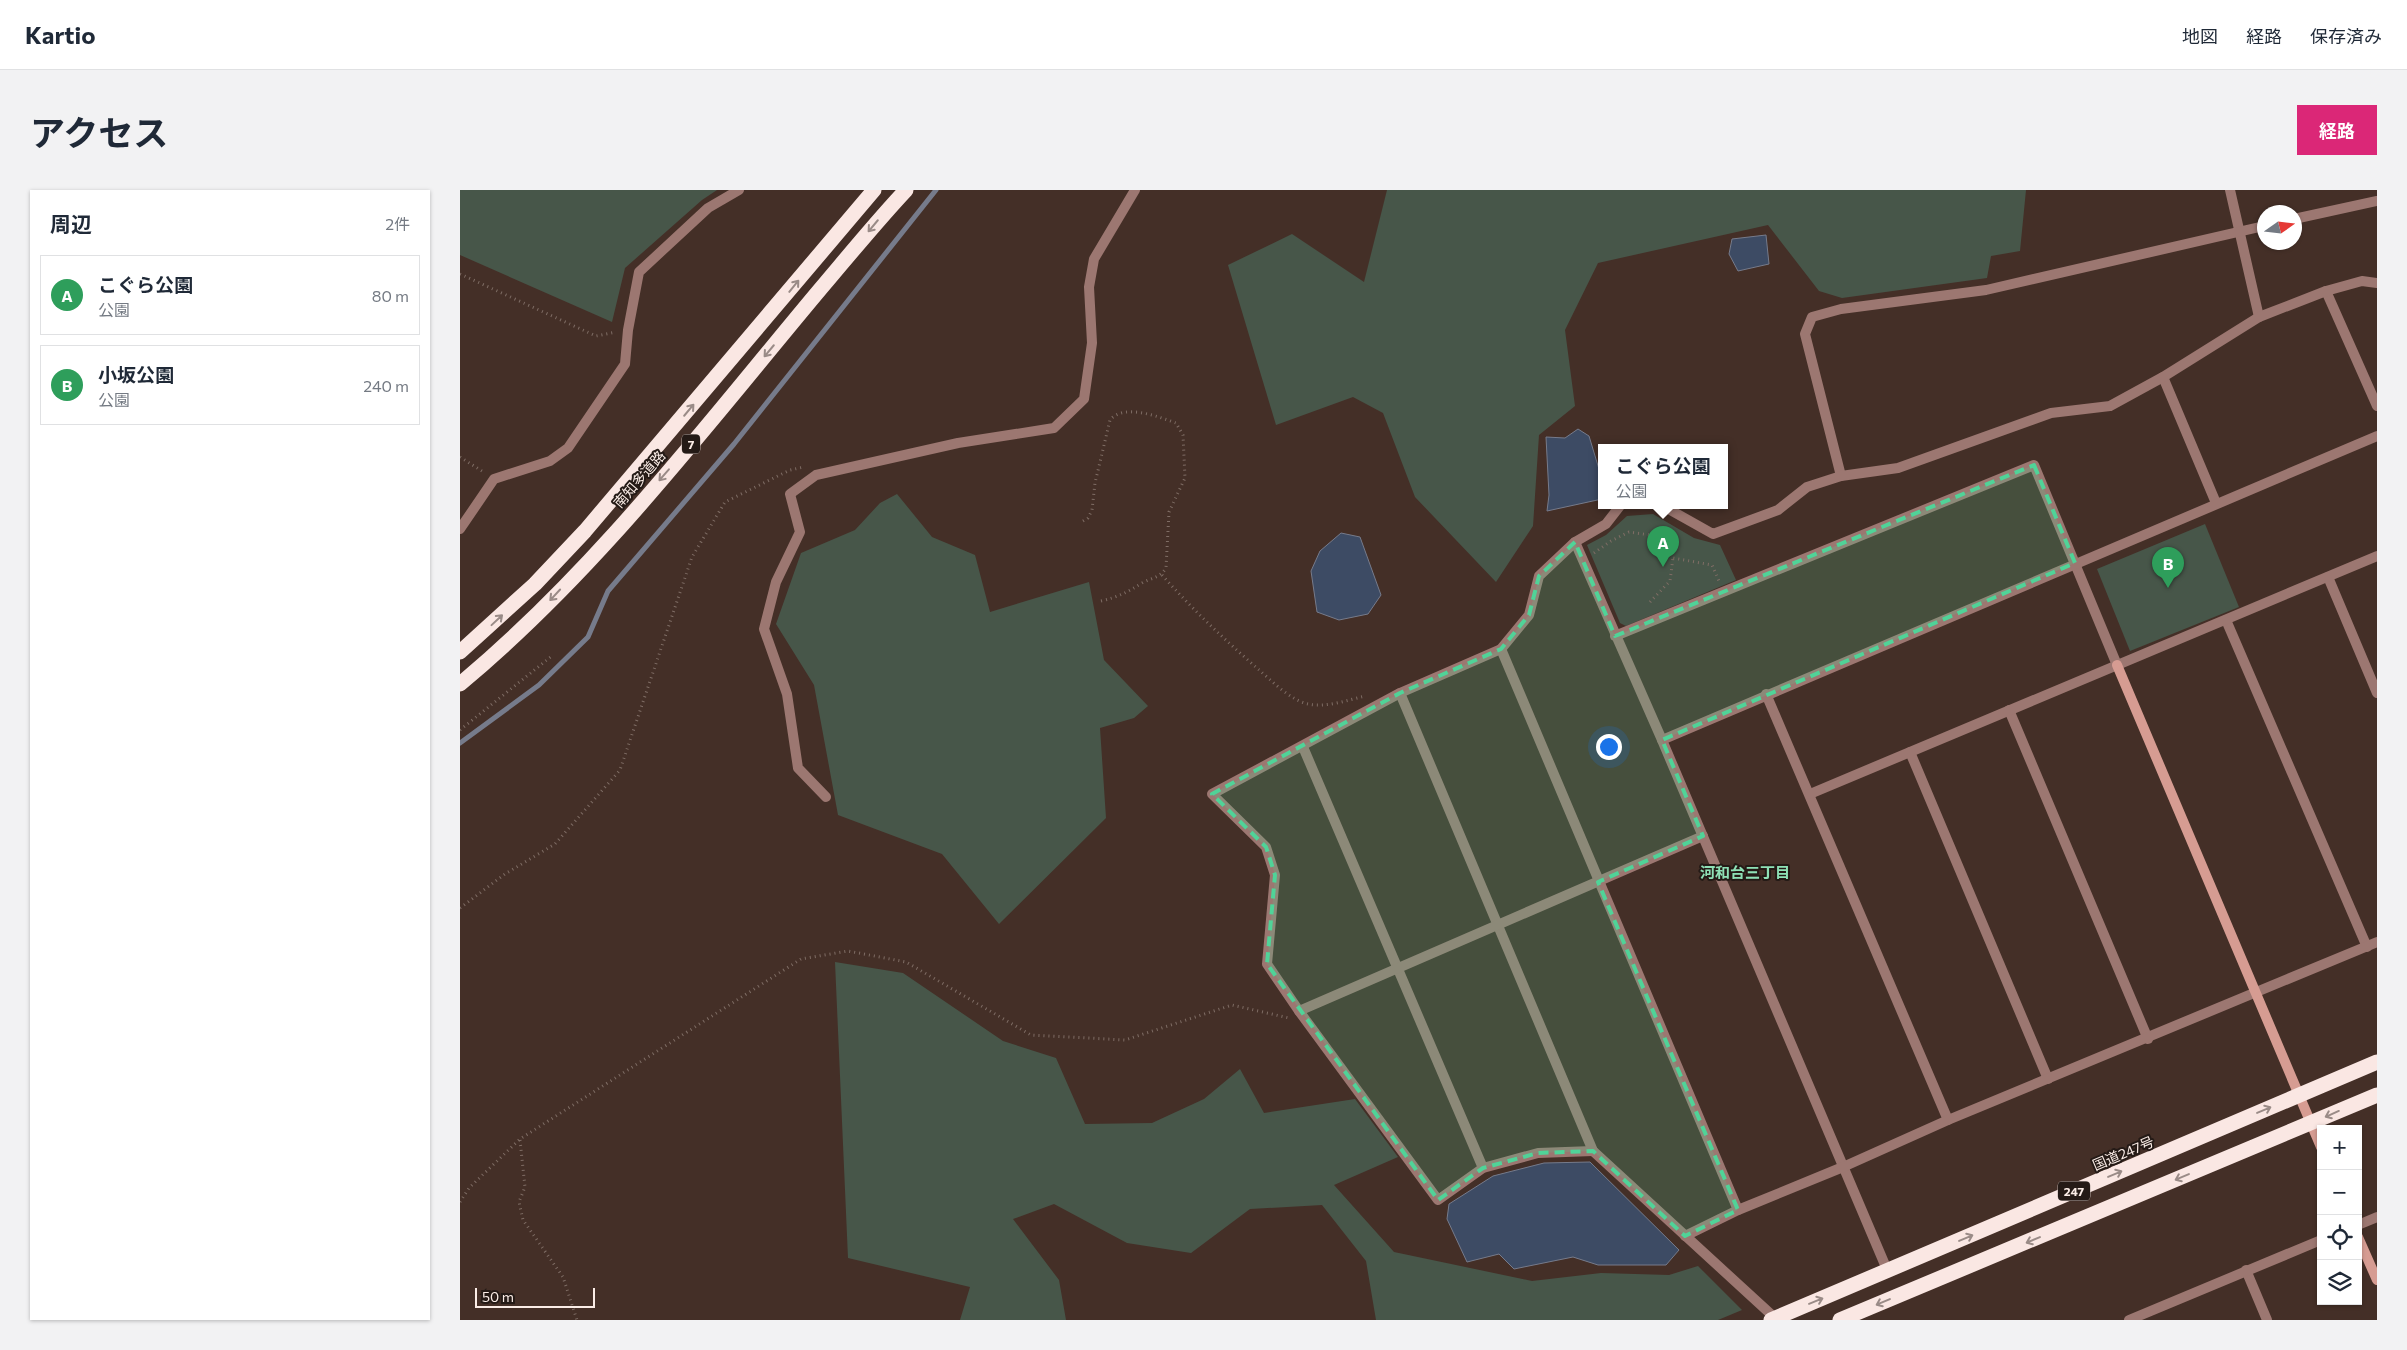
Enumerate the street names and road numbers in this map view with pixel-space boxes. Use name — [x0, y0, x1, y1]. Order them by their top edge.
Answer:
road number: 7 — [682, 434, 700, 454]
street label: 南知多道路 — [610, 447, 668, 511]
street label: 国道247号 — [2090, 1132, 2156, 1174]
road number: 247 — [2058, 1181, 2090, 1200]

